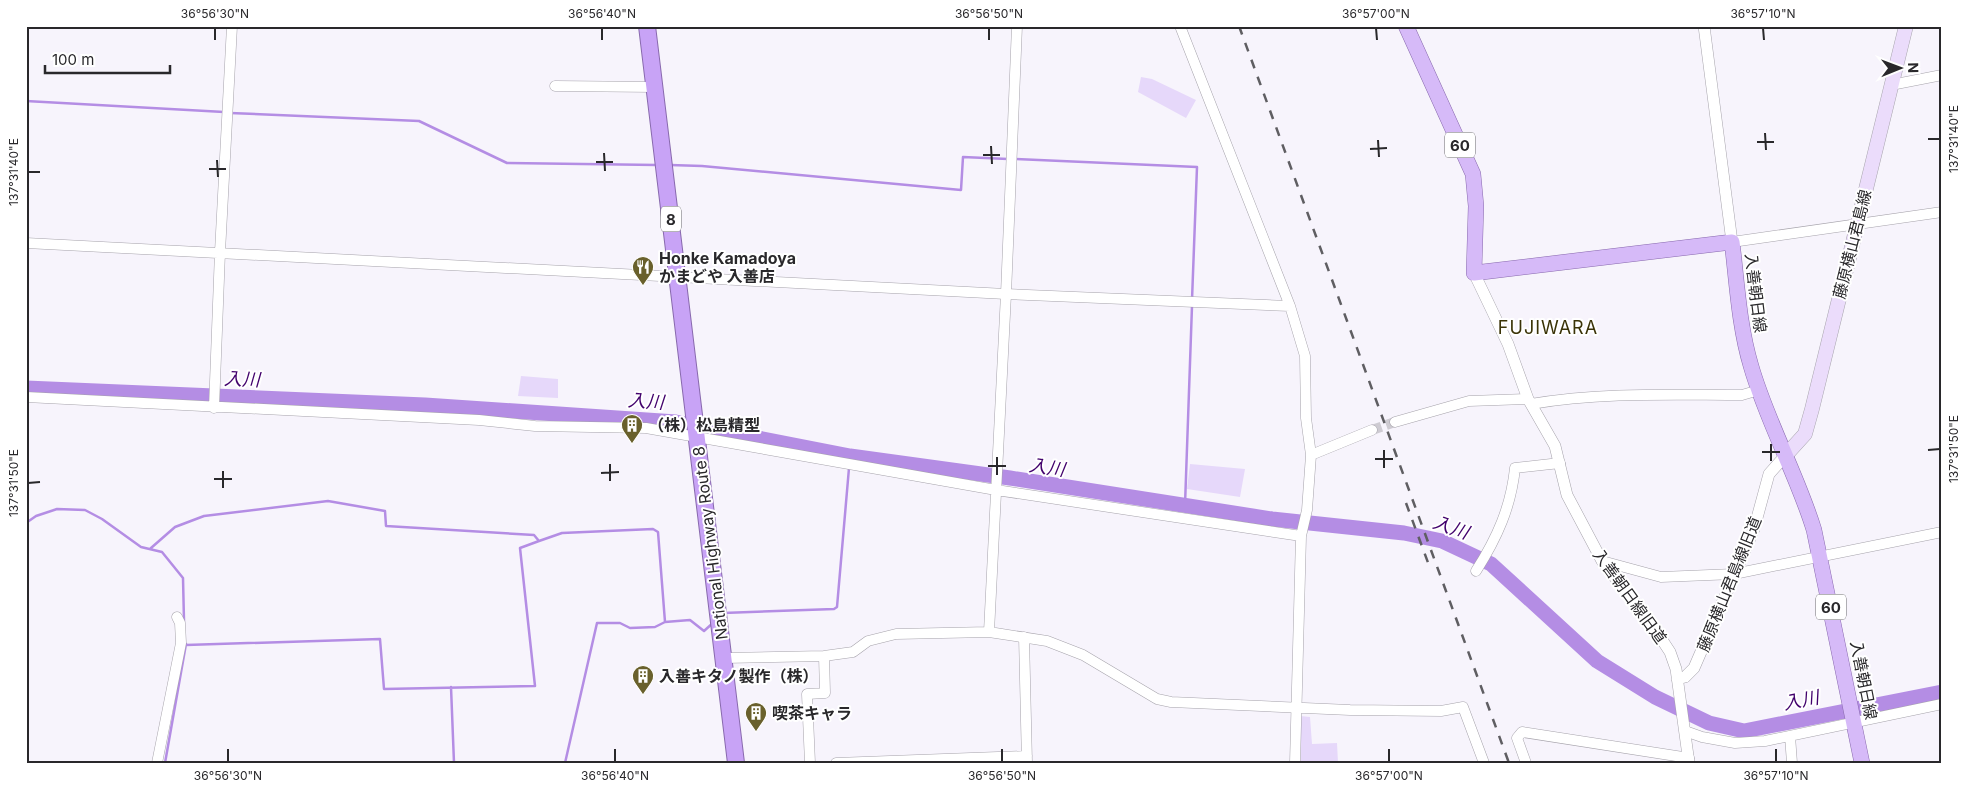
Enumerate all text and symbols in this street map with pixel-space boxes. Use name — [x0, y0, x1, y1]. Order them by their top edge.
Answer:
text: 36°56'30"N — [181, 6, 249, 21]
text: 36°56'40"N — [568, 6, 636, 21]
text: 36°56'50"N — [955, 6, 1023, 21]
text: 36°57'00"N — [1342, 6, 1410, 21]
text: 36°57'10"N — [1730, 6, 1796, 21]
scale bar — [45, 42, 170, 74]
north arrow — [1876, 42, 1926, 92]
text: 100 m — [52, 50, 94, 69]
text: N — [1905, 62, 1922, 73]
text: 137°31'40"E — [1946, 105, 1961, 173]
road number: 60 — [1445, 132, 1475, 158]
text: 137°31'40"E — [6, 138, 21, 206]
street label: 藤原横山君島線 — [1829, 187, 1875, 301]
road number: 8 — [661, 206, 681, 232]
place label: Honke Kamadoya かまどや 入善店 — [659, 248, 796, 286]
street label: 入善朝日線 — [1741, 252, 1771, 334]
restaurant icon: Honke Kamadoya かまどや 入善店 — [631, 255, 655, 286]
district label: FUJIWARA — [1498, 317, 1598, 338]
water label: 入川 — [224, 368, 262, 390]
water label: 入川 — [627, 389, 667, 413]
building icon: （株）松島精型 — [620, 413, 644, 444]
place label: （株）松島精型 — [648, 415, 760, 435]
text: 137°31'50"E — [1946, 415, 1961, 483]
street label: National Highway Route 8 — [688, 445, 732, 641]
text: 137°31'50"E — [6, 449, 21, 517]
water label: 入川 — [1028, 454, 1068, 480]
water label: 入川 — [1431, 511, 1473, 543]
street label: 藤原横山君島線旧道 — [1693, 513, 1765, 655]
street label: 入善朝日線旧道 — [1589, 545, 1671, 647]
road number: 60 — [1816, 594, 1846, 620]
street label: 入善朝日線 — [1847, 639, 1881, 721]
building icon: 入善キタノ製作（株） — [631, 664, 655, 695]
place label: 入善キタノ製作（株） — [659, 666, 819, 686]
water label: 入川 — [1781, 686, 1823, 714]
building icon: 喫茶キャラ — [744, 701, 768, 732]
place label: 喫茶キャラ — [772, 703, 852, 723]
text: 36°56'30"N — [194, 768, 262, 783]
text: 36°56'40"N — [581, 768, 649, 783]
text: 36°56'50"N — [968, 768, 1036, 783]
text: 36°57'00"N — [1355, 768, 1423, 783]
text: 36°57'10"N — [1743, 768, 1809, 783]

